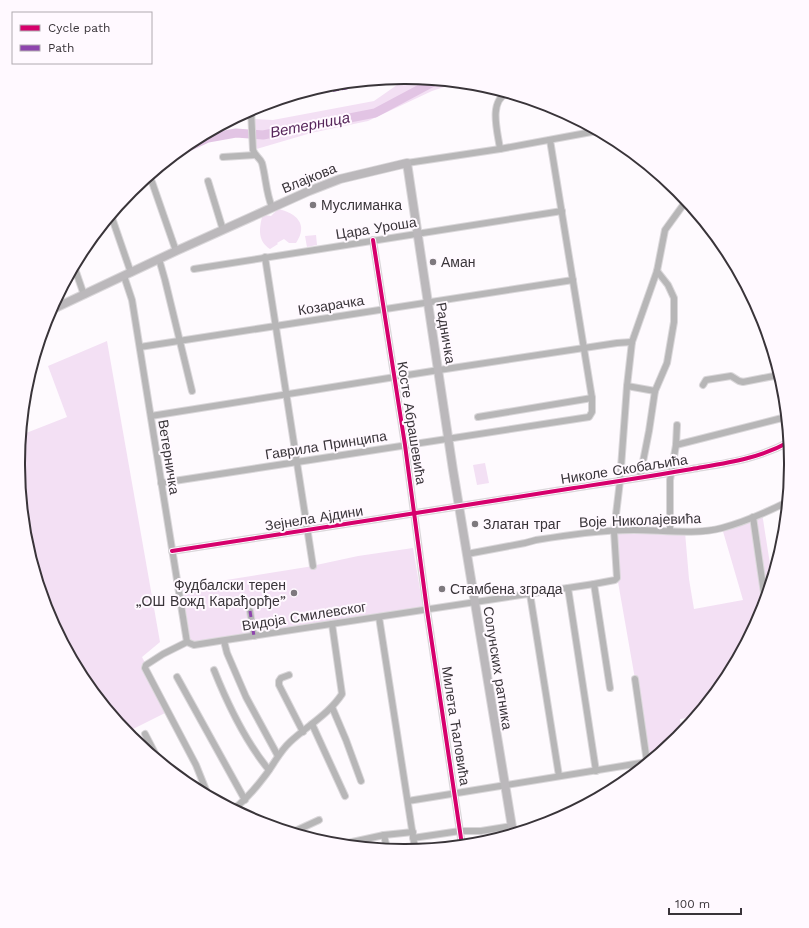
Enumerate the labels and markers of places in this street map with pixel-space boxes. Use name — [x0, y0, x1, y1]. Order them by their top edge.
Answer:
place label: Муслиманка — [321, 197, 402, 213]
marker: Муслиманка — [308, 200, 318, 210]
place label: Аман — [441, 254, 475, 270]
marker: Аман — [428, 257, 438, 267]
place label: Златан траг — [483, 516, 561, 532]
marker: Златан траг — [470, 519, 480, 529]
place label: Фудбалски терен „ОШ Вожд Карађорђе” — [135, 577, 286, 609]
place label: Стамбена зграда — [450, 581, 563, 597]
marker: Стамбена зграда — [437, 584, 447, 594]
marker: Фудбалски терен „ОШ Вожд Карађорђе” — [289, 588, 299, 598]

